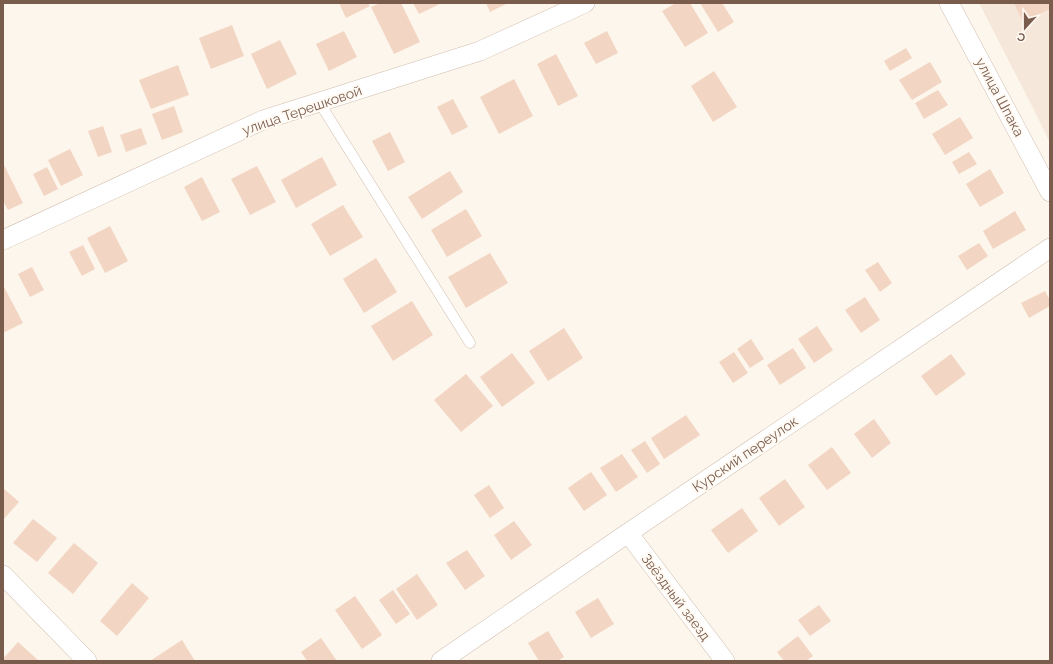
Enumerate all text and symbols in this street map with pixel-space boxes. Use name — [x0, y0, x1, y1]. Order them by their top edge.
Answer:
north arrow — [1005, 8, 1045, 48]
text: С — [1015, 29, 1027, 44]
street label: улица Шпака — [973, 55, 1027, 139]
street label: улица Терешковой — [240, 82, 364, 138]
street label: Курский переулок — [689, 413, 801, 495]
street label: Звёздный заезд — [638, 551, 714, 643]

